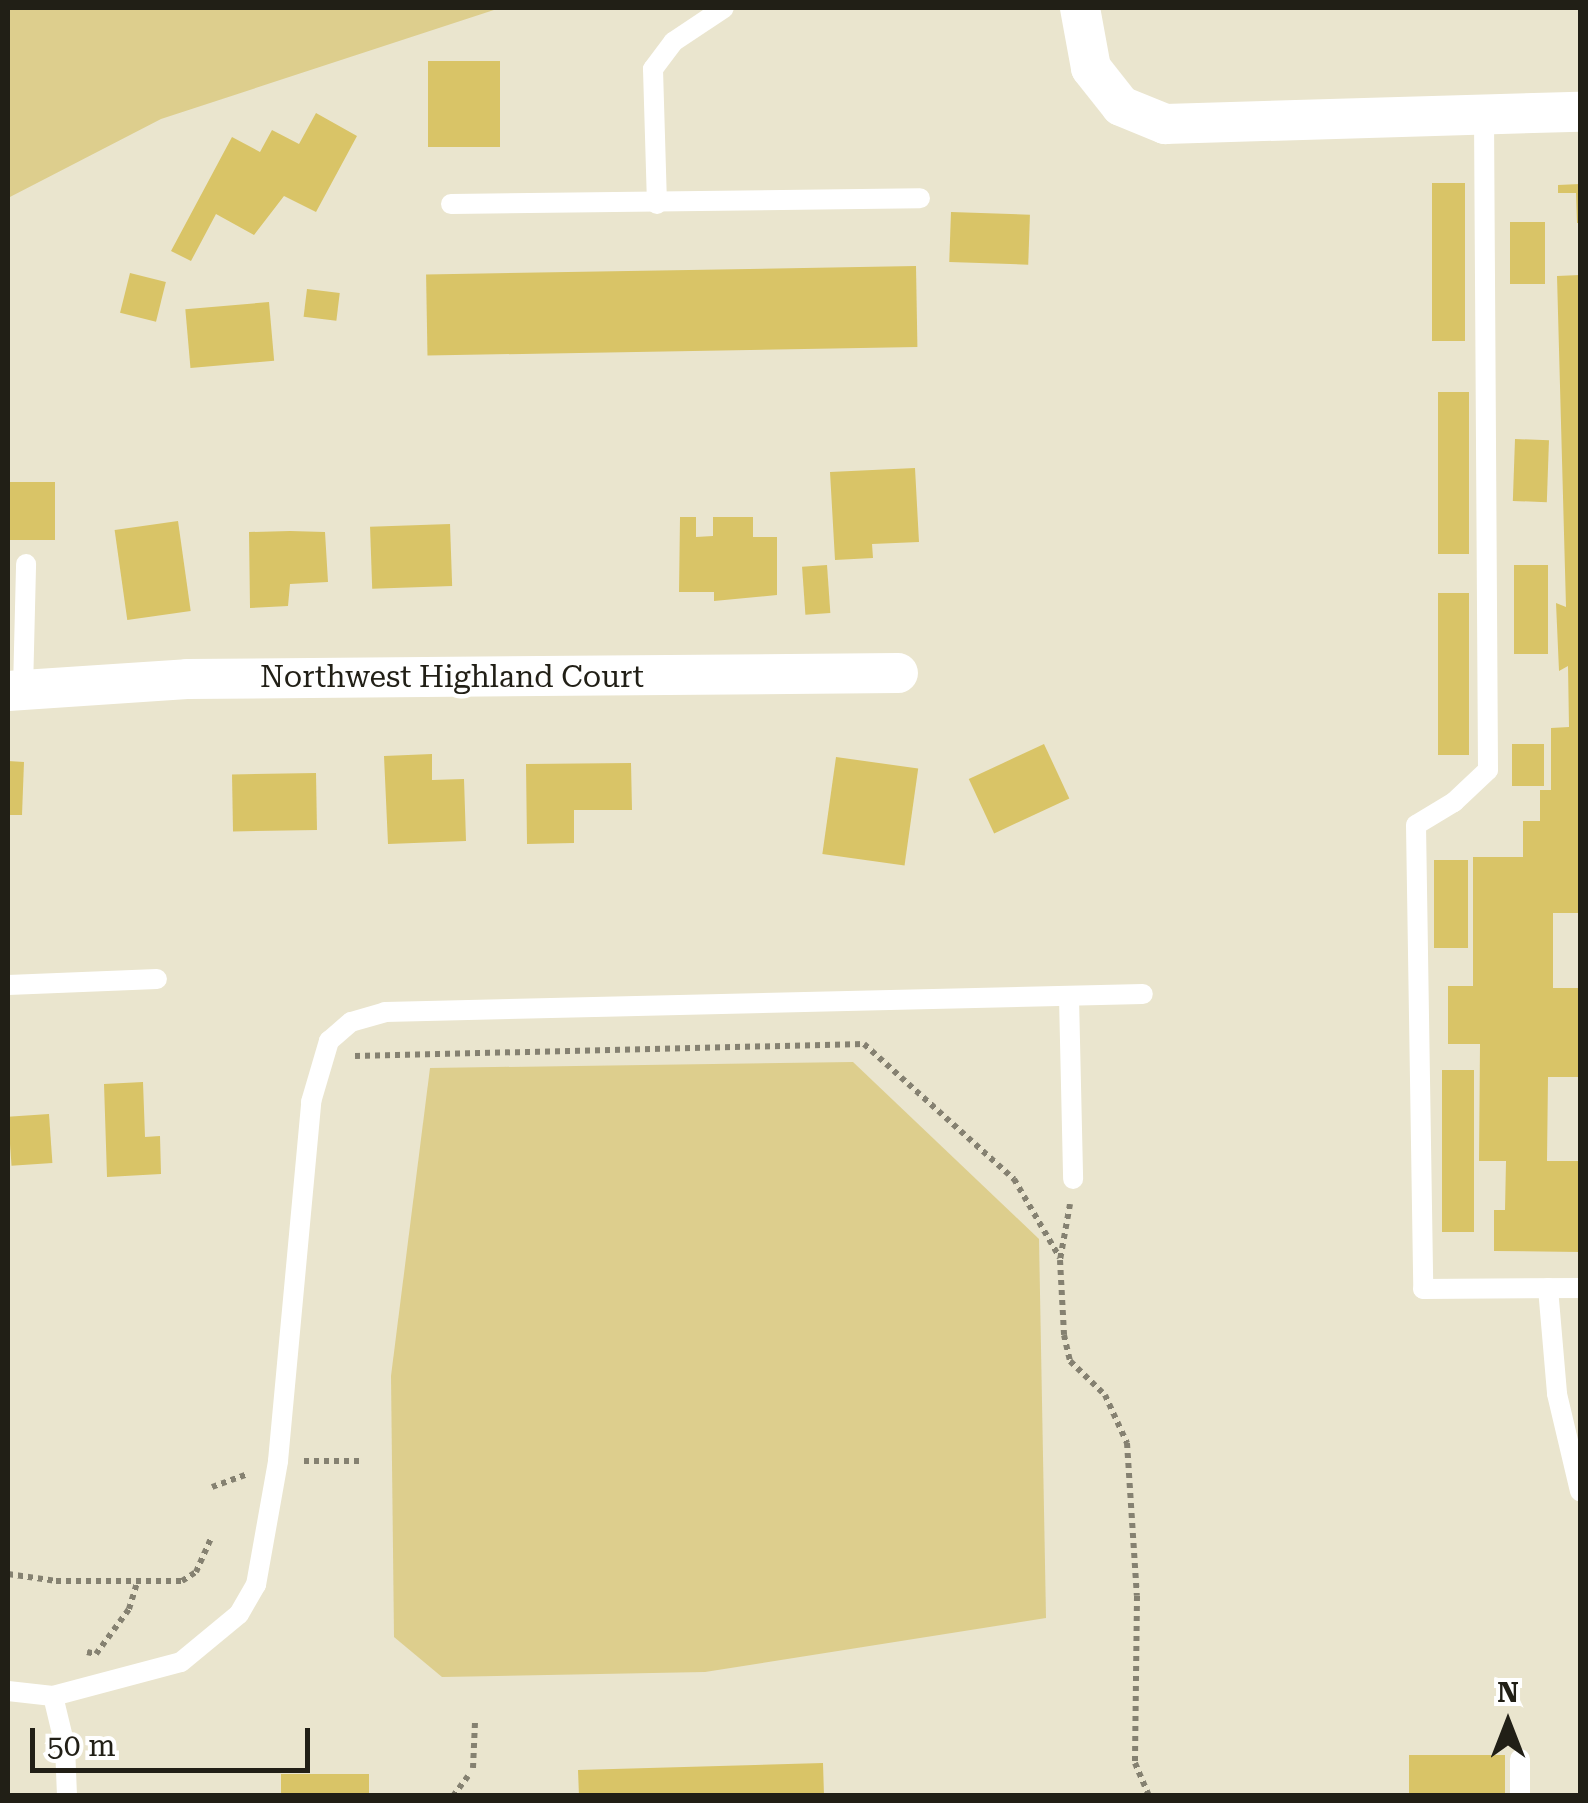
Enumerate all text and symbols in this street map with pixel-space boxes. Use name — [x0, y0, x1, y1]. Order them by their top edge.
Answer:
street label: Northwest Highland Court — [260, 659, 644, 695]
north arrow — [1458, 1673, 1558, 1773]
text: N — [1497, 1676, 1519, 1709]
scale bar — [35, 1708, 315, 1770]
text: 50 m — [47, 1728, 116, 1763]

